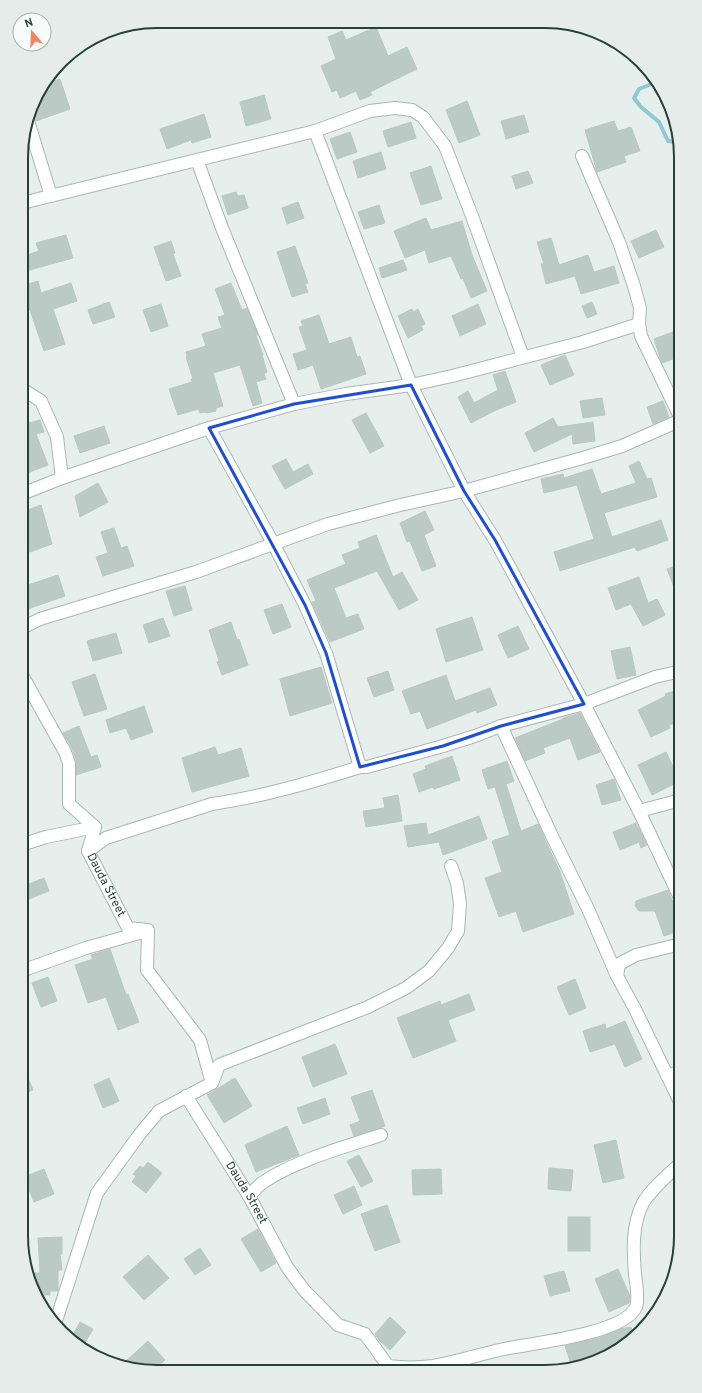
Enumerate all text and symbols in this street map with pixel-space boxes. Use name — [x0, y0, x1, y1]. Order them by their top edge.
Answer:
north arrow — [12, 12, 52, 52]
text: N — [23, 16, 35, 31]
street label: Dauda Street — [82, 850, 129, 920]
street label: Dauda Street — [221, 1159, 271, 1227]

